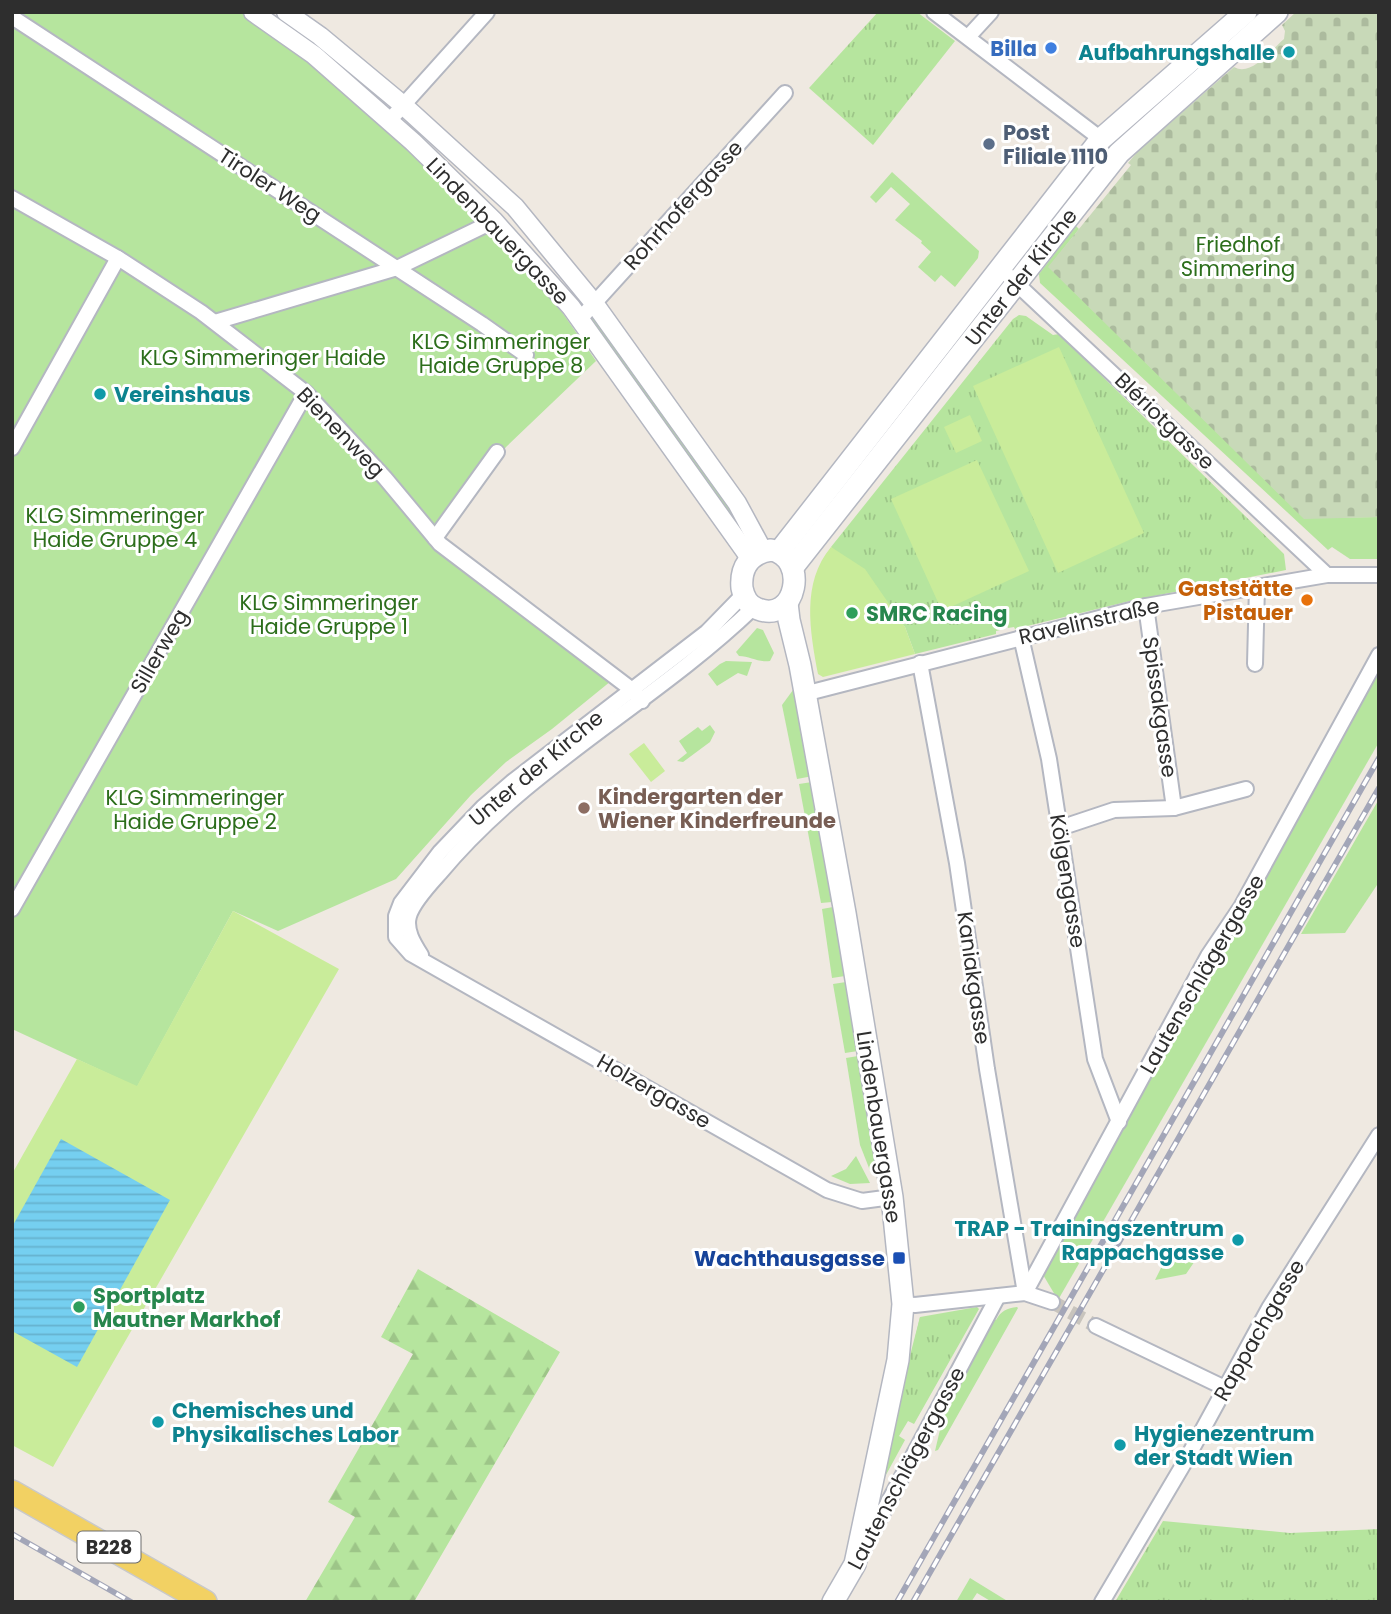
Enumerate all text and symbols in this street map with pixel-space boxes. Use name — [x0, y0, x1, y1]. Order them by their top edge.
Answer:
place label: Billa — [990, 34, 1037, 63]
place label: Aufbahrungshalle — [1078, 38, 1275, 67]
marker: Billa — [1043, 40, 1059, 56]
marker: Aufbahrungshalle — [1281, 44, 1297, 60]
place label: Post Filiale 1110 — [1003, 118, 1108, 171]
street label: Rohrhofergasse — [617, 134, 749, 276]
marker: Post Filiale 1110 — [981, 136, 997, 152]
street label: Tiroler Weg — [213, 141, 327, 229]
street label: Lindenbauergasse — [420, 151, 576, 311]
street label: Unter der Kirche — [958, 202, 1084, 352]
park label: Friedhof Simmering — [1181, 230, 1295, 283]
park label: KLG Simmeringer Haide Gruppe 8 — [412, 327, 591, 380]
park label: KLG Simmeringer Haide — [140, 343, 386, 372]
street label: Blériotgasse — [1109, 366, 1221, 476]
place label: Vereinshaus — [114, 380, 251, 409]
street label: Bienenweg — [290, 380, 392, 484]
marker: Vereinshaus — [92, 386, 108, 402]
park label: KLG Simmeringer Haide Gruppe 4 — [26, 501, 205, 554]
place label: Gaststätte Pistauer — [1178, 574, 1293, 627]
park label: KLG Simmeringer Haide Gruppe 1 — [240, 588, 419, 641]
street label: Ravelinstraße — [1016, 591, 1162, 651]
marker: Gaststätte Pistauer — [1299, 592, 1315, 608]
place label: SMRC Racing — [866, 599, 1008, 628]
street label: Sillerweg — [123, 603, 195, 699]
marker: SMRC Racing — [844, 605, 860, 621]
street label: Spissakgasse — [1136, 635, 1184, 779]
street label: Unter der Kirche — [463, 703, 609, 833]
place label: Kindergarten der Wiener Kinderfreunde — [598, 782, 836, 835]
park label: KLG Simmeringer Haide Gruppe 2 — [106, 783, 285, 836]
marker: Kindergarten der Wiener Kinderfreunde — [576, 800, 592, 816]
street label: Kölgengasse — [1043, 812, 1093, 950]
street label: Lautenschlägergasse — [1133, 869, 1271, 1079]
street label: Kaniakgasse — [950, 910, 998, 1046]
street label: Lindenbauergasse — [849, 1029, 909, 1225]
street label: Holzergasse — [592, 1047, 716, 1135]
place label: TRAP - Trainingszentrum Rappachgasse — [954, 1214, 1224, 1267]
marker: TRAP - Trainingszentrum Rappachgasse — [1230, 1232, 1246, 1248]
place label: Wachthausgasse — [694, 1244, 885, 1273]
marker: Wachthausgasse — [891, 1250, 907, 1266]
street label: Rappachgasse — [1207, 1254, 1311, 1406]
place label: Sportplatz Mautner Markhof — [93, 1281, 281, 1334]
marker: Sportplatz Mautner Markhof — [71, 1299, 87, 1315]
street label: Lautenschlägergasse — [840, 1362, 972, 1574]
place label: Chemisches und Physikalisches Labor — [172, 1396, 399, 1449]
marker: Chemisches und Physikalisches Labor — [150, 1414, 166, 1430]
place label: Hygienezentrum der Stadt Wien — [1134, 1419, 1315, 1472]
marker: Hygienezentrum der Stadt Wien — [1112, 1437, 1128, 1453]
road number: B228 — [78, 1532, 140, 1562]

